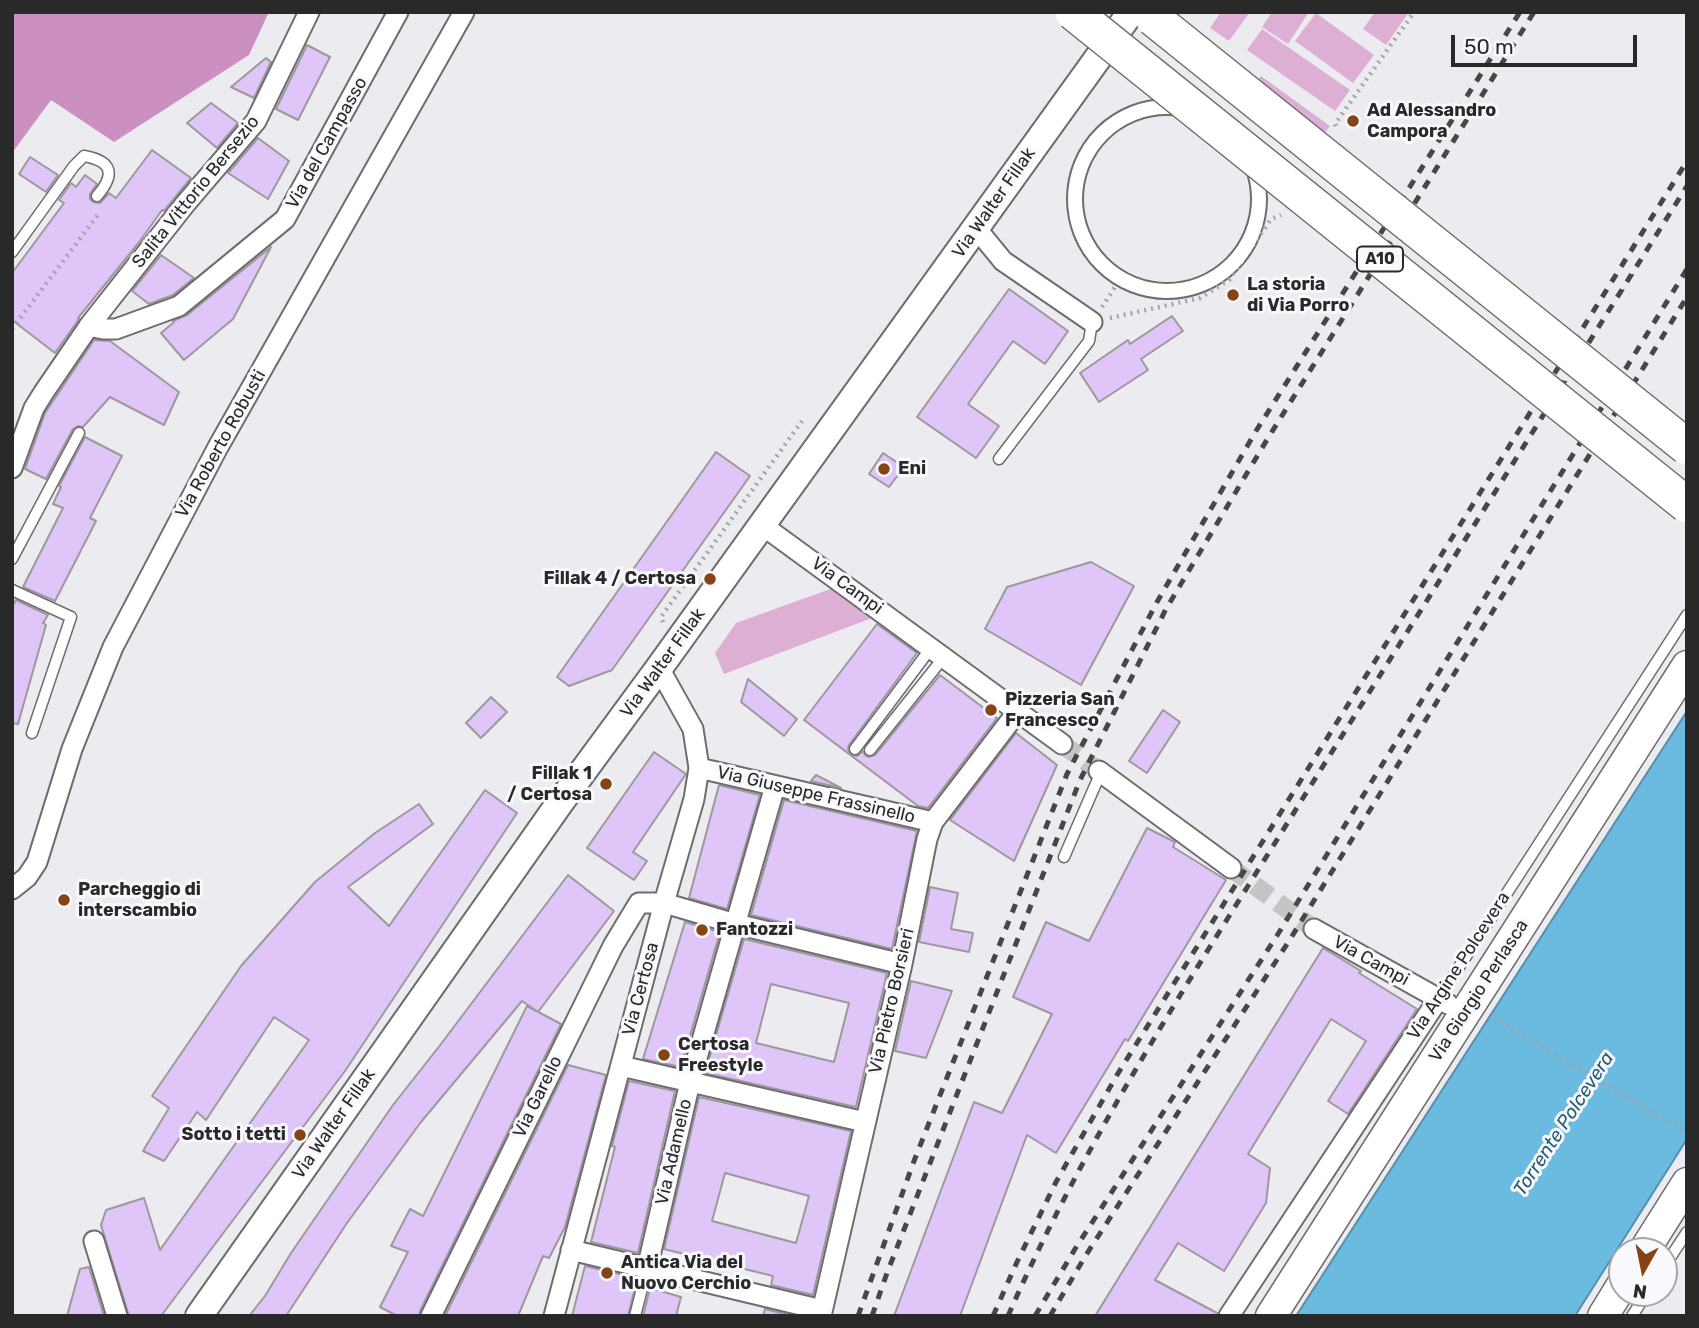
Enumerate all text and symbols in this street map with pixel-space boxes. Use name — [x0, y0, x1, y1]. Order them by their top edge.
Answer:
scale bar — [1454, 21, 1640, 65]
text: 50 m — [1464, 34, 1514, 59]
street label: Via del Campasso — [282, 73, 372, 213]
place label: Ad Alessandro Campora — [1367, 100, 1496, 142]
street label: Salita Vittorio Bersezio — [128, 111, 264, 273]
marker: Ad Alessandro Campora — [1345, 113, 1361, 129]
street label: Via Walter Fillak — [948, 144, 1040, 262]
road number: A10 — [1357, 246, 1403, 272]
place label: La storia di Via Porro — [1247, 274, 1350, 316]
marker: La storia di Via Porro — [1225, 287, 1241, 303]
street label: Via Roberto Robusti — [171, 366, 271, 522]
place label: Eni — [898, 458, 926, 480]
marker: Eni — [876, 461, 892, 477]
street label: Via Campi — [807, 553, 887, 619]
place label: Fillak 4 / Certosa — [543, 568, 696, 590]
marker: Fillak 4 / Certosa — [702, 571, 718, 587]
street label: Via Walter Fillak — [616, 604, 710, 722]
place label: Pizzeria San Francesco — [1005, 689, 1115, 732]
marker: Pizzeria San Francesco — [983, 702, 999, 718]
street label: Via Giuseppe Frassinello — [715, 762, 917, 828]
place label: Fillak 1 / Certosa — [507, 763, 592, 806]
marker: Fillak 1 / Certosa — [598, 776, 614, 792]
place label: Parcheggio di interscambio — [78, 879, 201, 922]
street label: Via Argine Polcevera — [1403, 888, 1515, 1044]
marker: Parcheggio di interscambio — [56, 892, 72, 908]
street label: Via Giorgio Perlasca — [1425, 916, 1533, 1066]
place label: Fantozzi — [716, 919, 793, 941]
marker: Fantozzi — [694, 922, 710, 938]
street label: Via Pietro Borsieri — [865, 926, 919, 1076]
street label: Via Campi — [1329, 931, 1413, 991]
street label: Via Certosa — [618, 940, 664, 1038]
place label: Certosa Freestyle — [678, 1034, 763, 1076]
marker: Certosa Freestyle — [656, 1047, 672, 1063]
water label: Torrente Polcevera — [1509, 1048, 1619, 1200]
street label: Via Garello — [509, 1053, 567, 1141]
street label: Via Walter Fillak — [288, 1065, 380, 1183]
street label: Via Adamello — [651, 1097, 697, 1207]
place label: Sotto i tetti — [181, 1124, 286, 1146]
marker: Sotto i tetti — [292, 1127, 308, 1143]
north arrow — [1608, 1237, 1678, 1307]
place label: Antica Via del Nuovo Cerchio — [621, 1252, 751, 1294]
marker: Antica Via del Nuovo Cerchio — [599, 1265, 615, 1281]
text: N — [1631, 1279, 1649, 1304]

